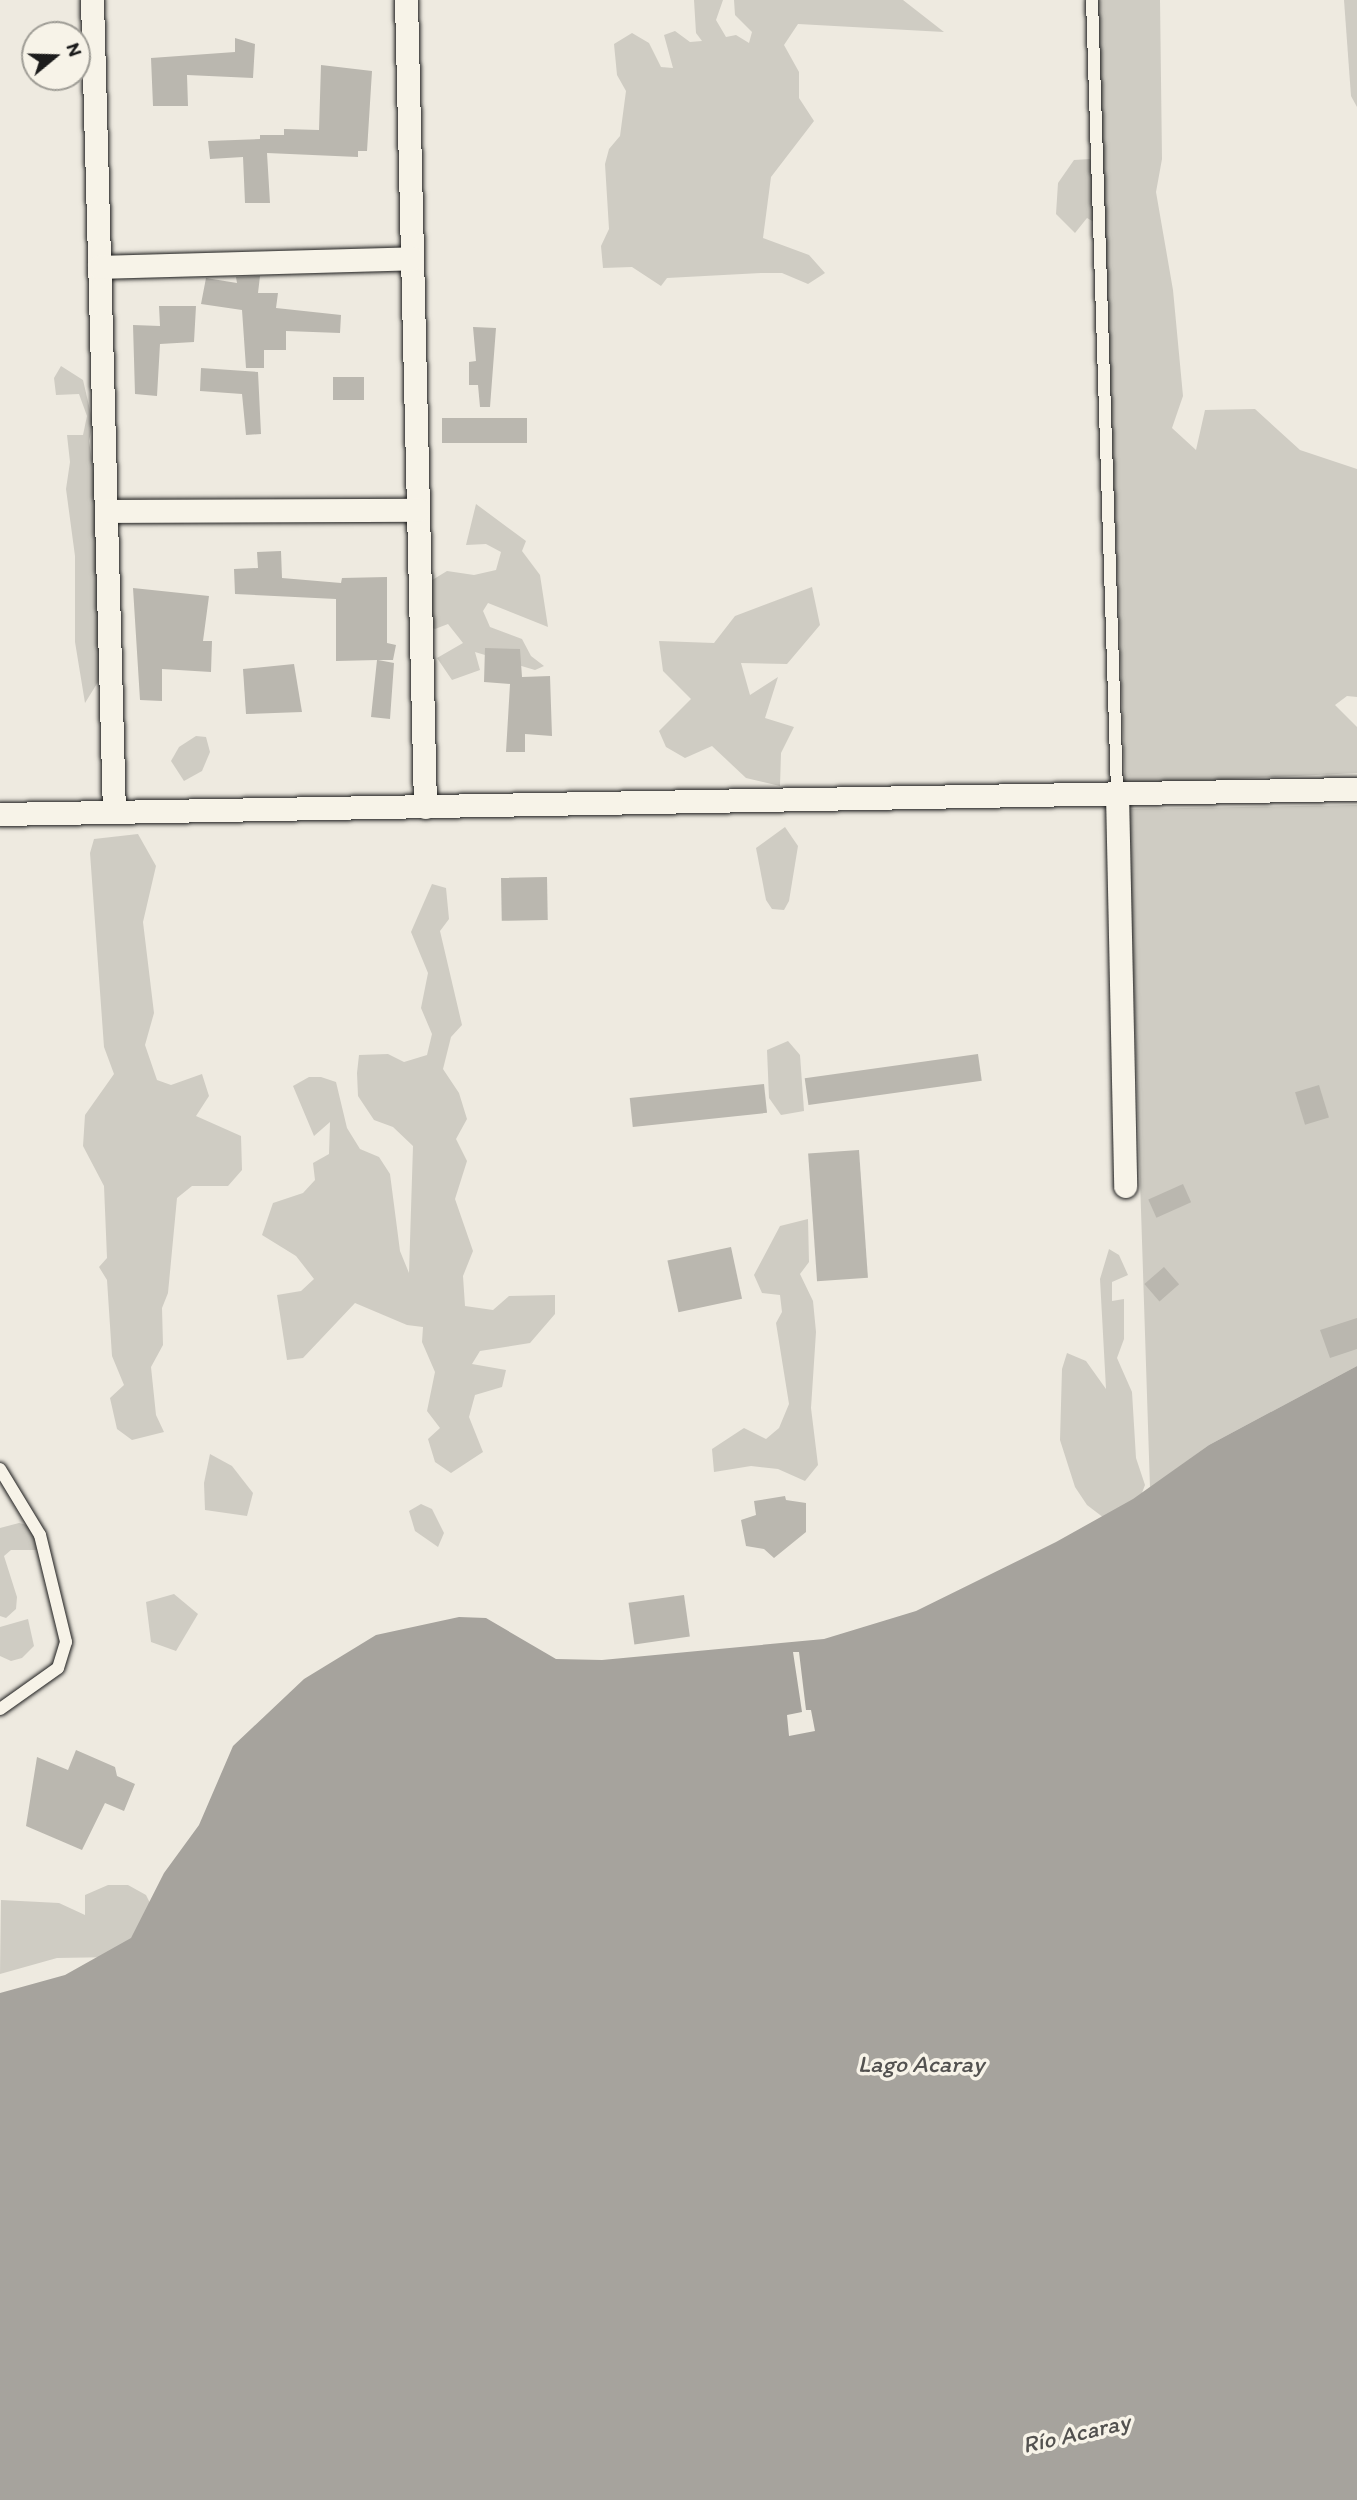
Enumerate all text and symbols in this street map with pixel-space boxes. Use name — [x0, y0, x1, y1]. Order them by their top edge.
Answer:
north arrow — [21, 21, 91, 91]
text: N — [61, 40, 87, 59]
water label: Lago Acaray — [858, 2050, 984, 2078]
water label: Río Acaray — [1019, 2407, 1133, 2459]

